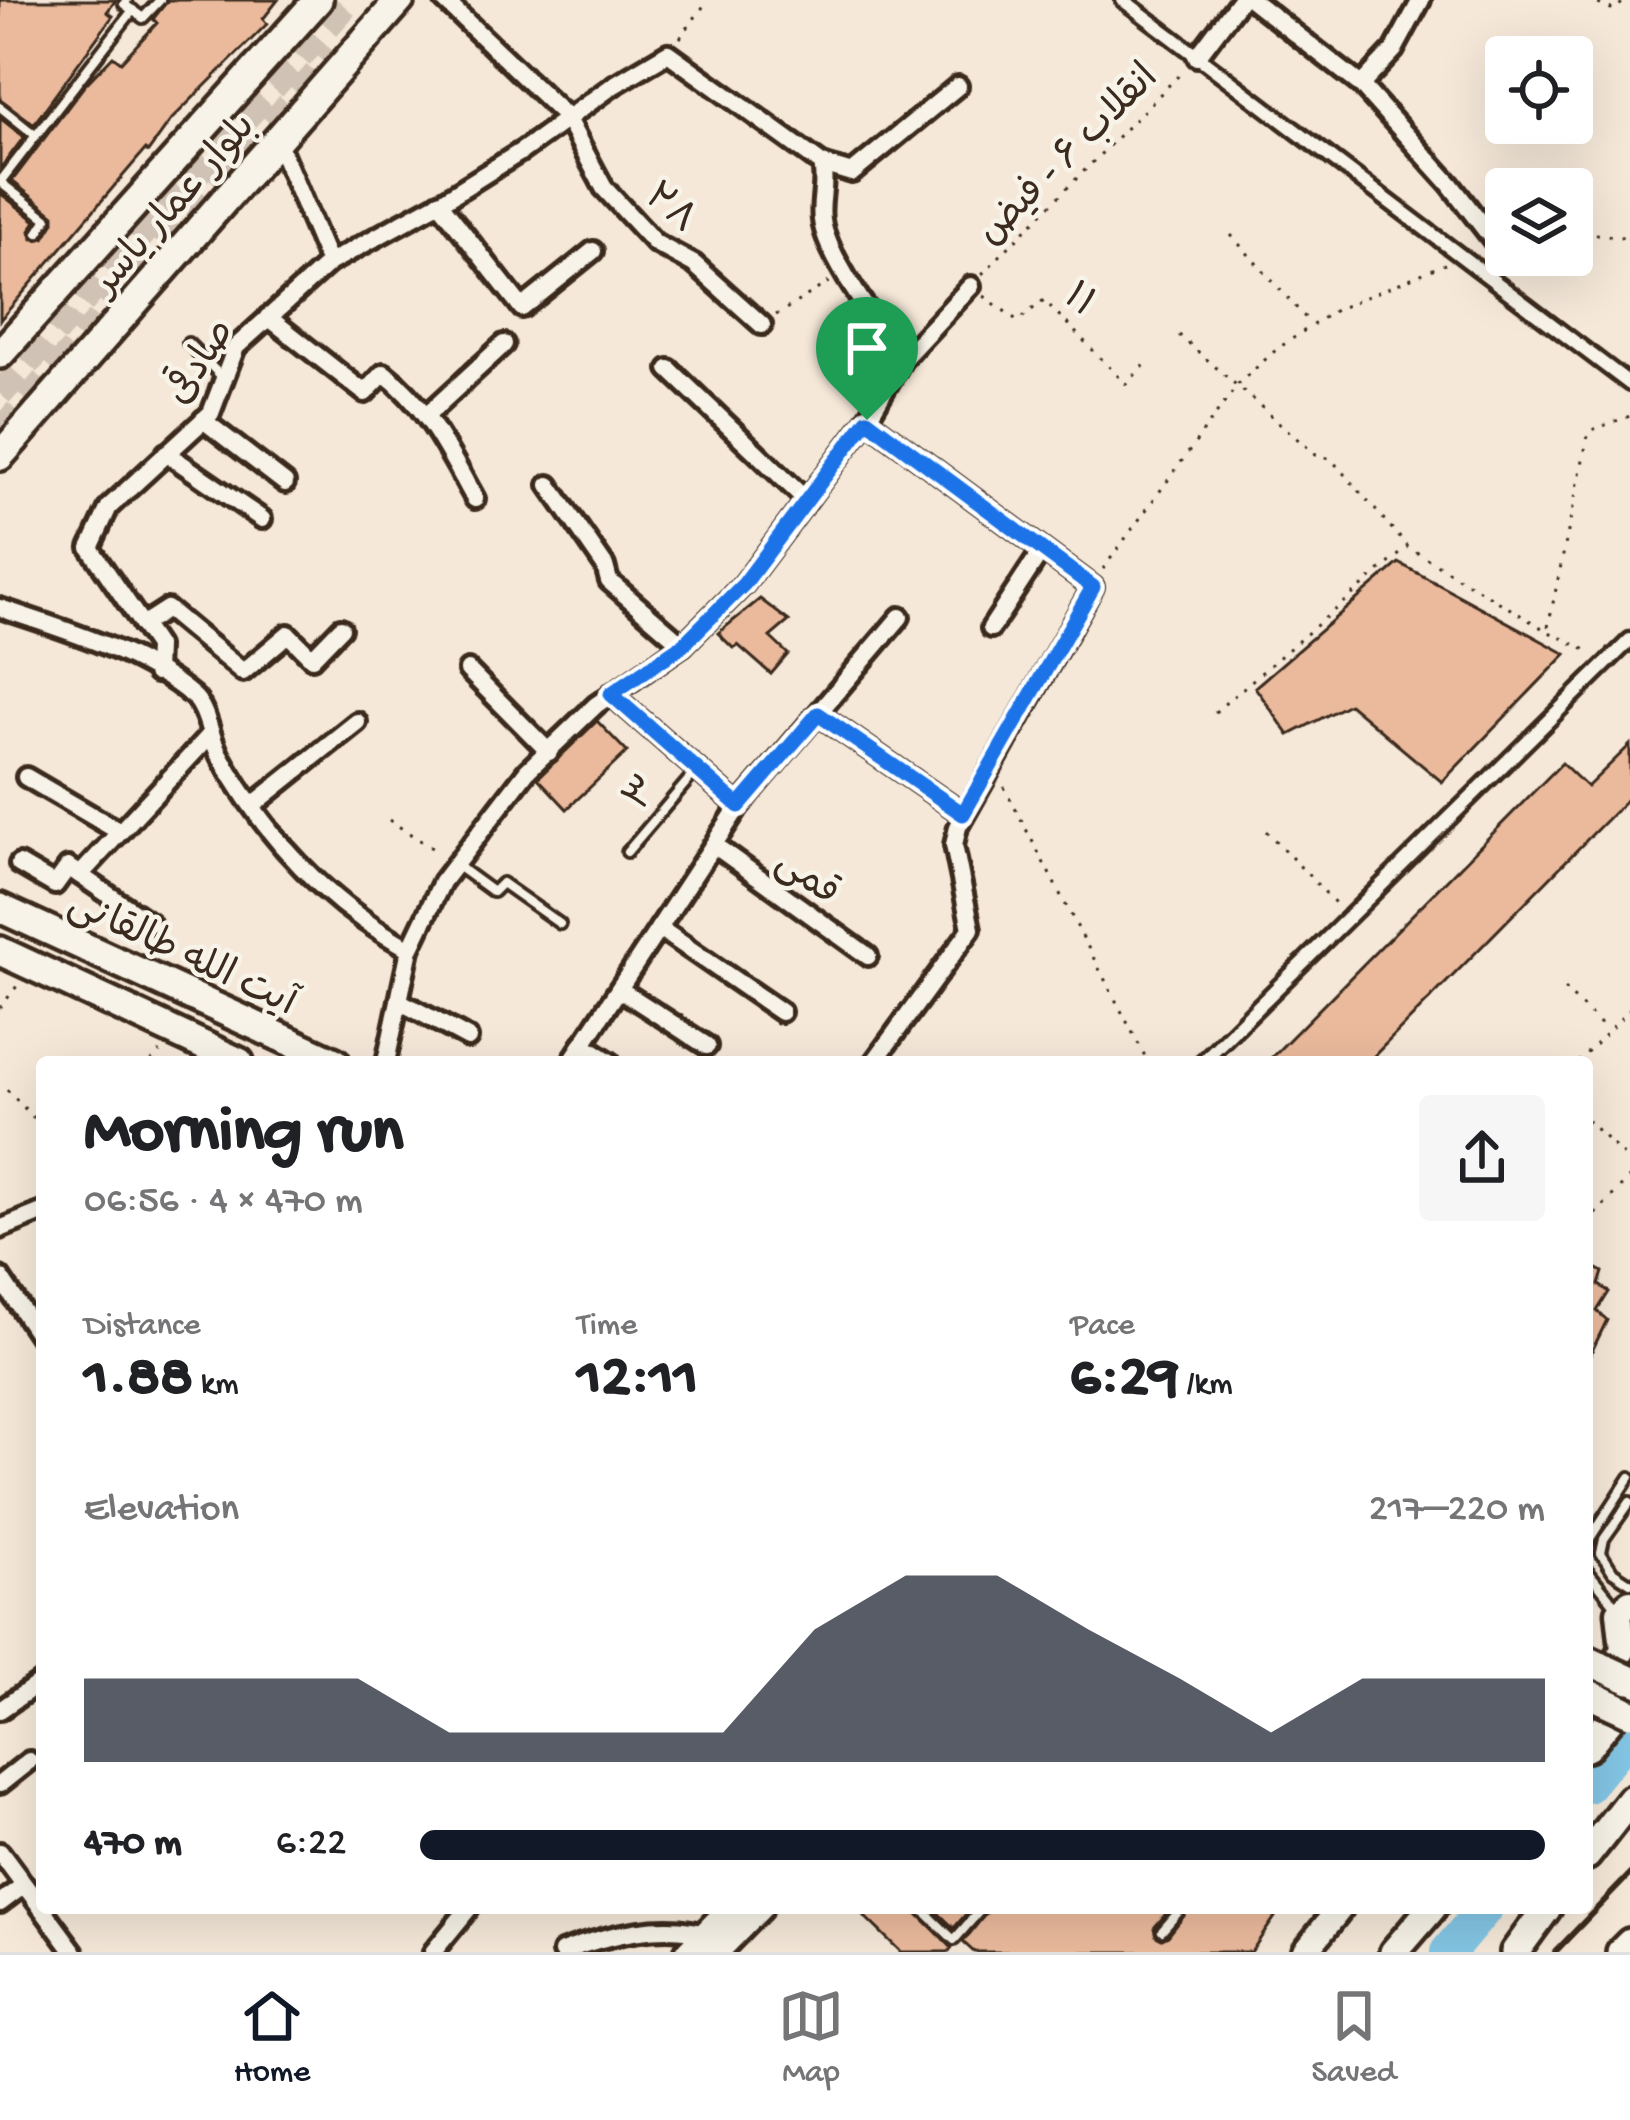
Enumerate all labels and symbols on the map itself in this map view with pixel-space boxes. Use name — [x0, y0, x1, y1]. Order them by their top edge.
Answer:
street label: انقلاب ۶ - فیض — [970, 57, 1170, 257]
street label: بلوار عمار یاسر — [82, 106, 268, 310]
street label: ۲۸ — [633, 175, 704, 245]
street label: ۱۱ — [1052, 276, 1103, 329]
pin — [816, 297, 918, 420]
street label: صادقی — [152, 308, 247, 415]
street label: ۳ — [616, 768, 672, 823]
street label: قمی — [765, 841, 847, 918]
street label: آیت الله طالقانی — [60, 881, 305, 1030]

